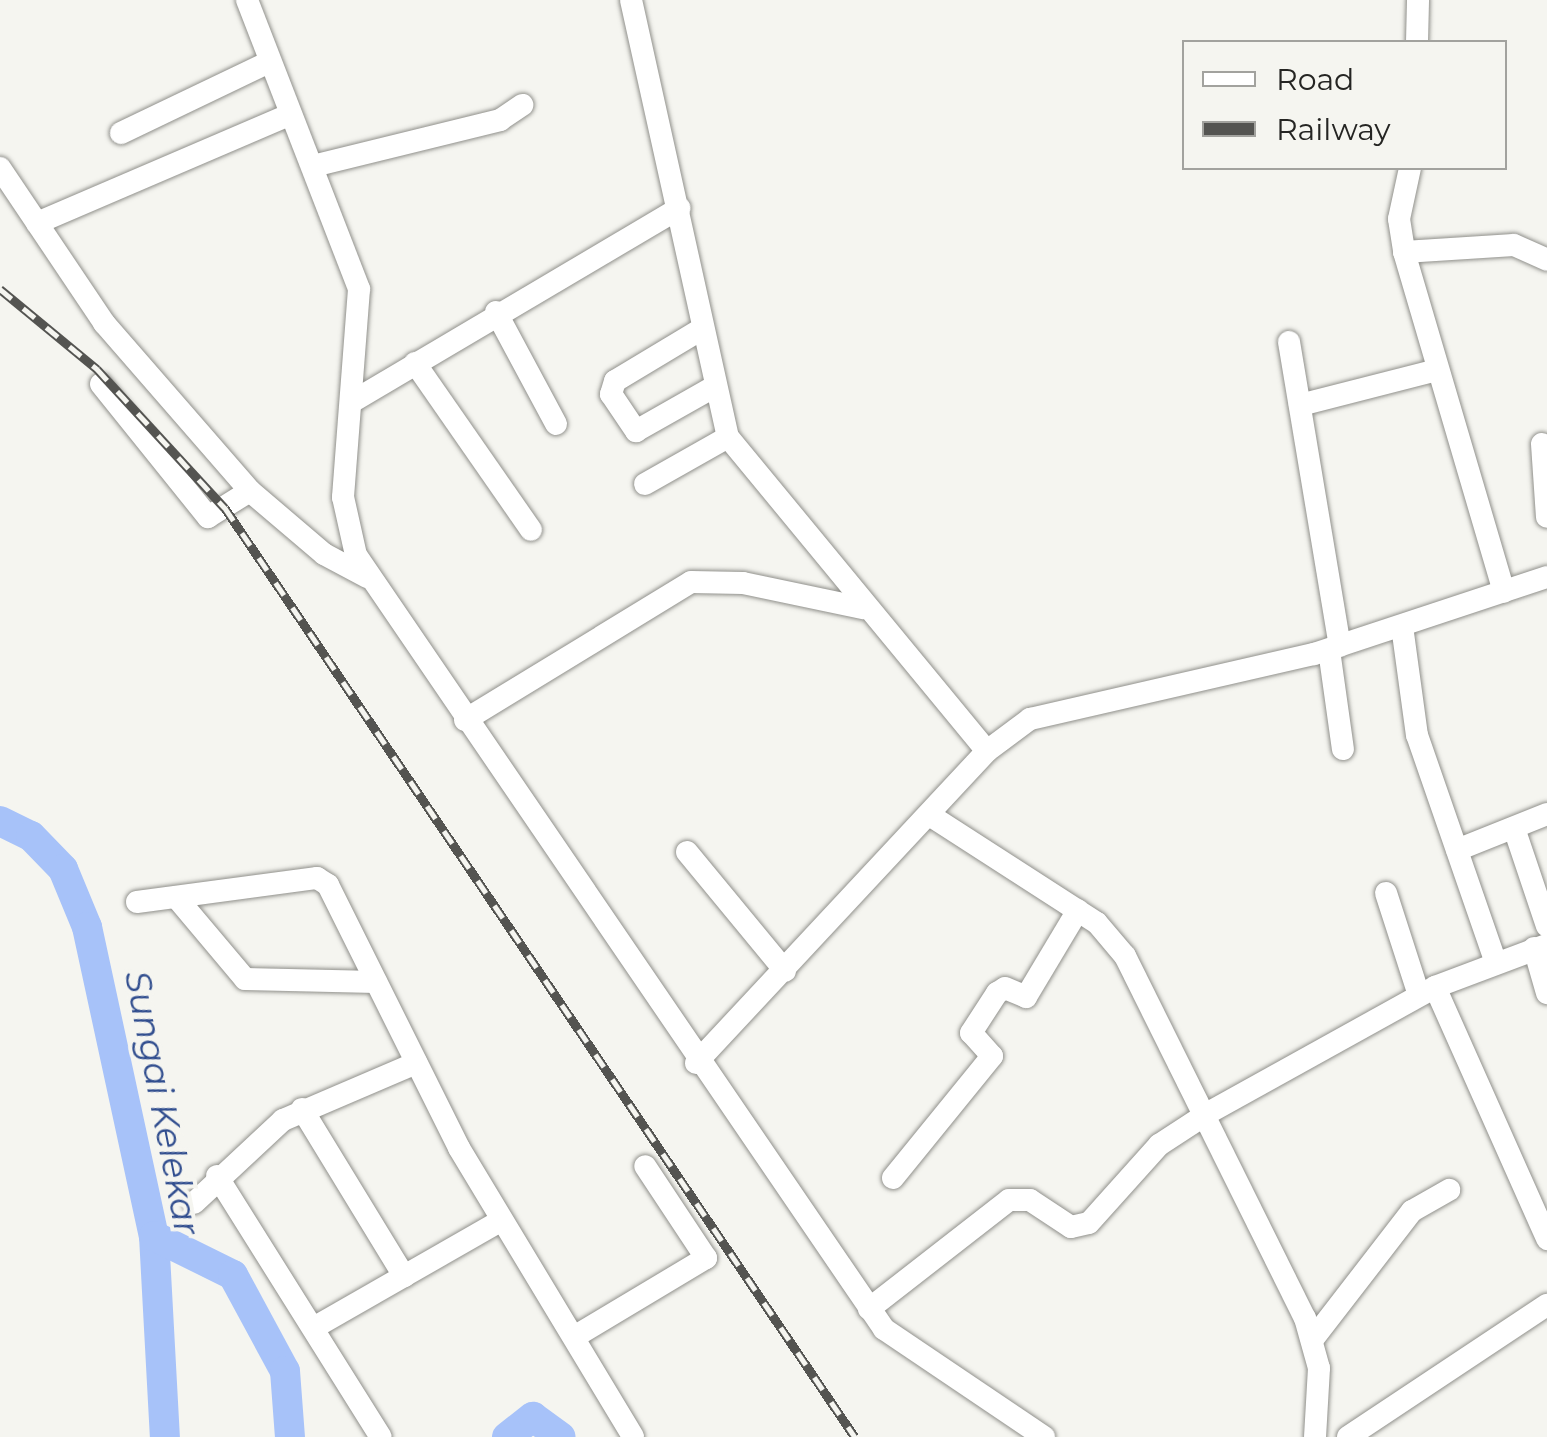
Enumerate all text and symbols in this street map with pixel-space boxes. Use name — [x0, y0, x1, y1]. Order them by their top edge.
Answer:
legend — [1182, 40, 1507, 170]
text: Road — [1276, 61, 1354, 98]
text: Railway — [1276, 111, 1391, 148]
water label: Sungai Kelekar — [116, 967, 208, 1239]

